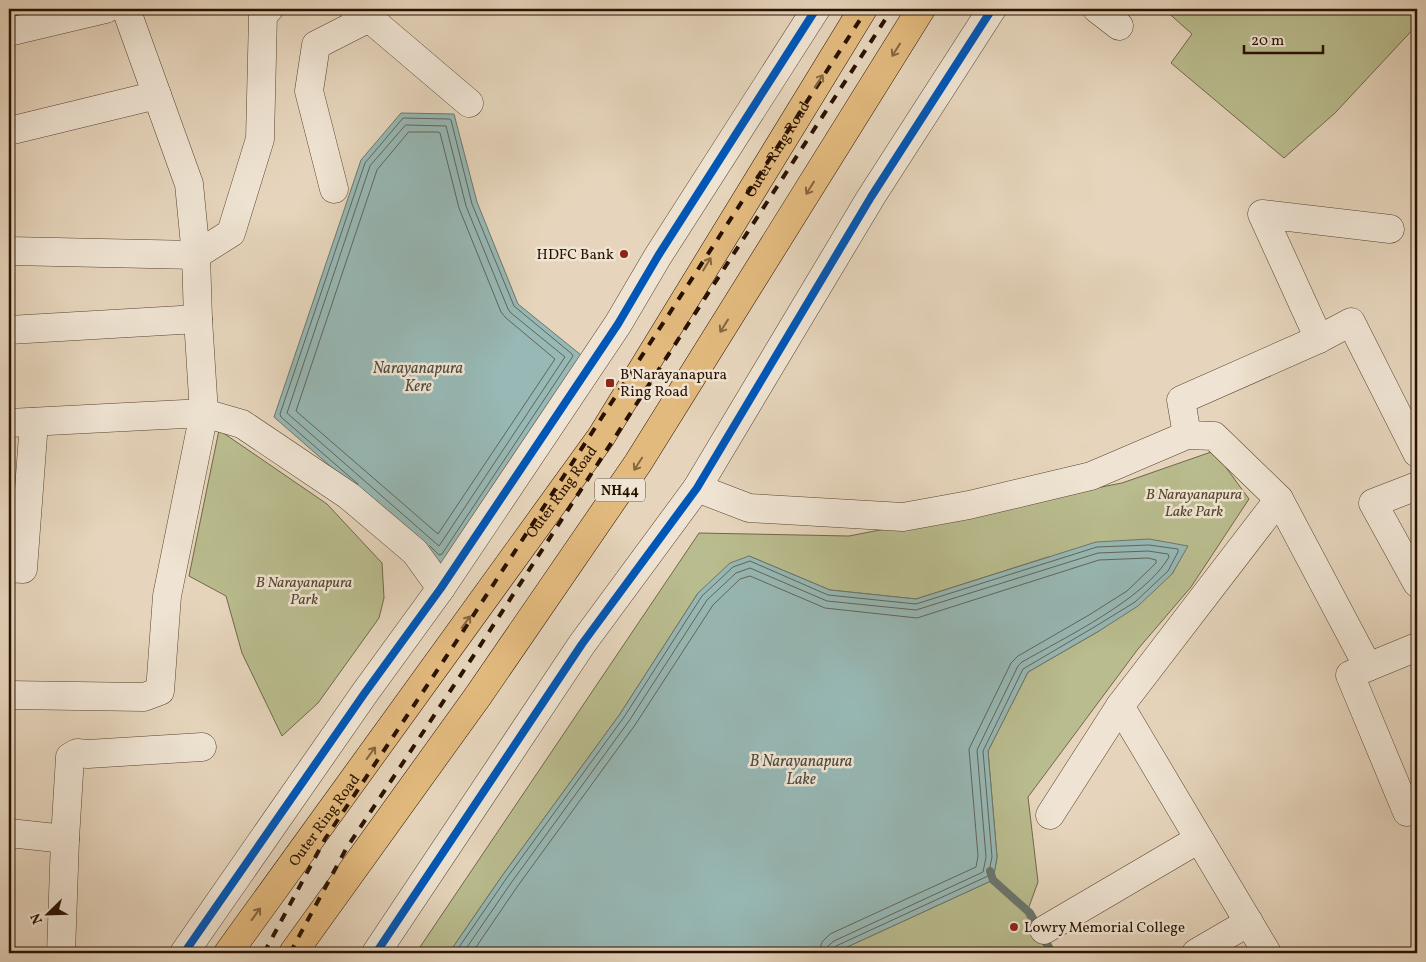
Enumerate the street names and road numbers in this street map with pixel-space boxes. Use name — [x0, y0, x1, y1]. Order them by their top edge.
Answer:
street label: Outer Ring Road — [741, 98, 816, 202]
street label: Outer Ring Road — [522, 442, 603, 543]
road number: NH44 — [595, 478, 645, 502]
street label: Outer Ring Road — [285, 771, 366, 871]

